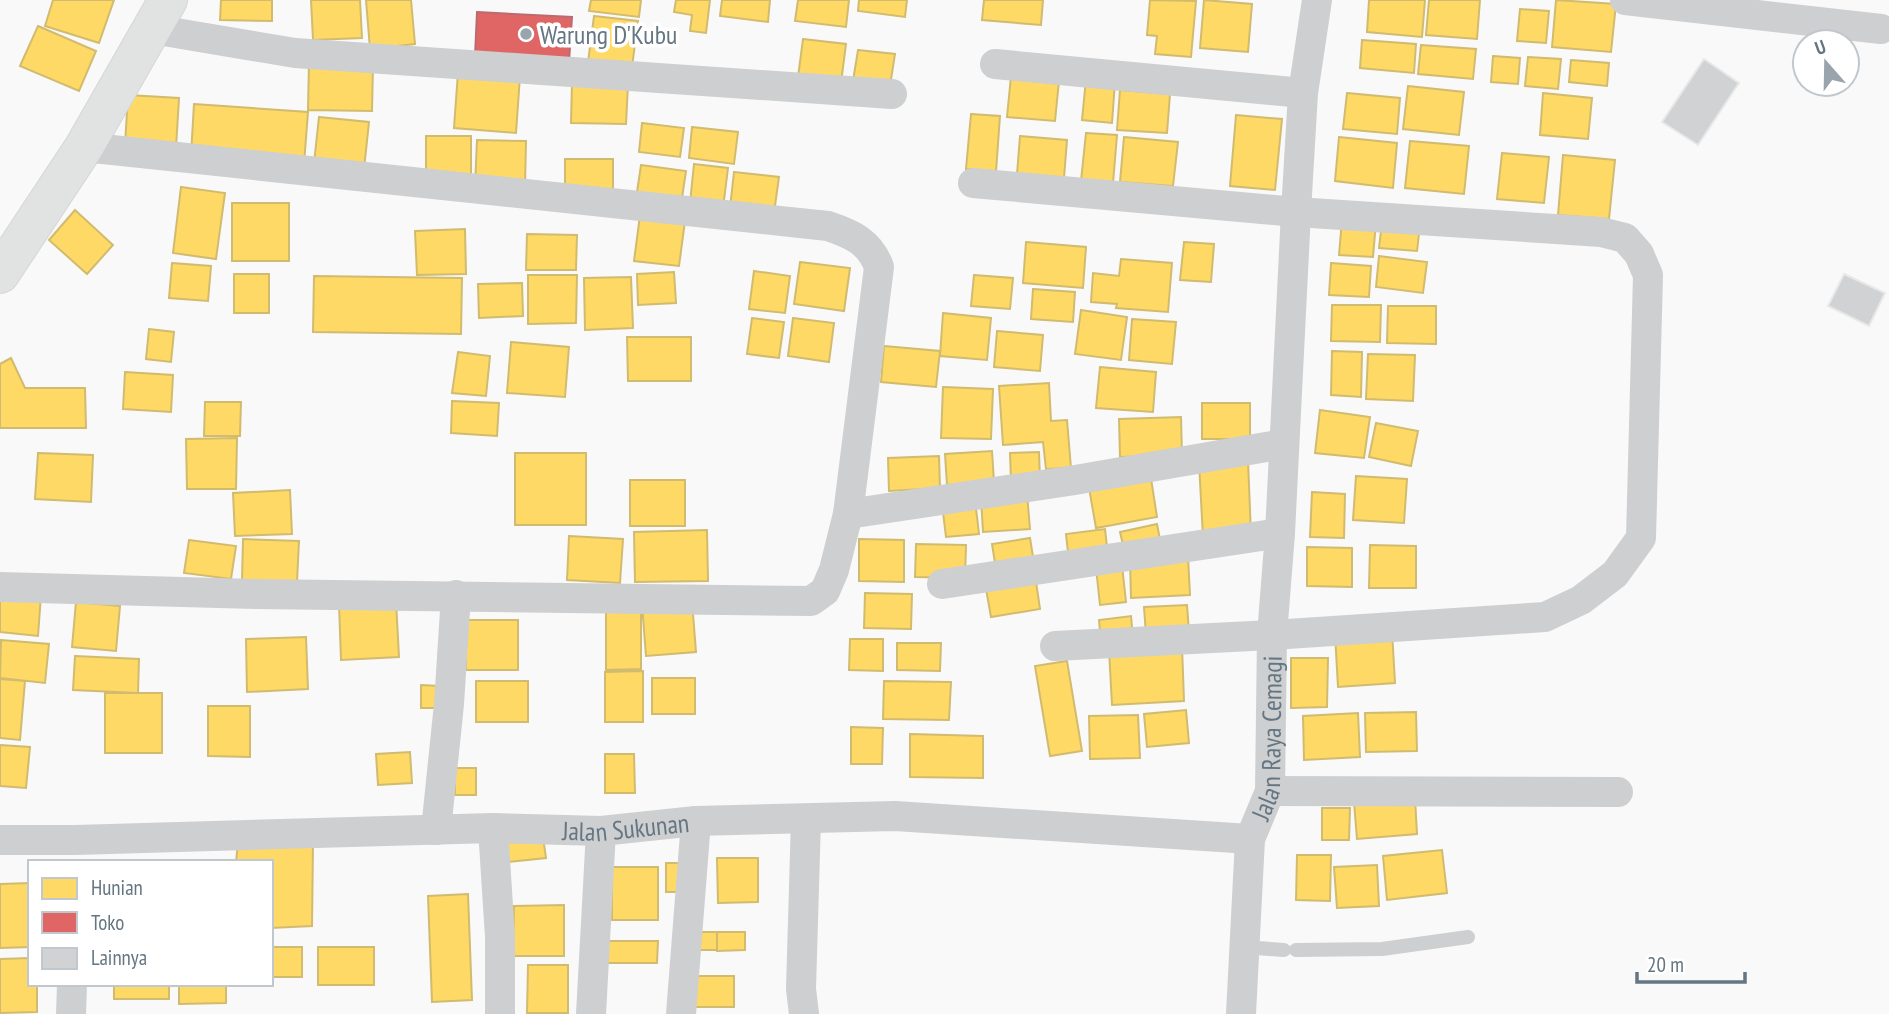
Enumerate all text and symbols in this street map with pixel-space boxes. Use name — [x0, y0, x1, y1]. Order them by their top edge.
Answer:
place label: Warung D'Kubu — [540, 18, 677, 51]
marker: Warung D'Kubu — [518, 26, 534, 42]
north arrow — [1791, 28, 1861, 98]
text: U — [1811, 34, 1829, 60]
street label: Jalan Raya Cemagi — [1243, 656, 1288, 826]
street label: Jalan Sukunan — [561, 805, 691, 848]
legend — [28, 860, 273, 986]
text: Hunian — [91, 874, 143, 901]
text: Toko — [91, 909, 124, 936]
scale bar — [1637, 940, 1745, 984]
text: Lainnya — [91, 944, 147, 971]
text: 20 m — [1647, 951, 1684, 978]

